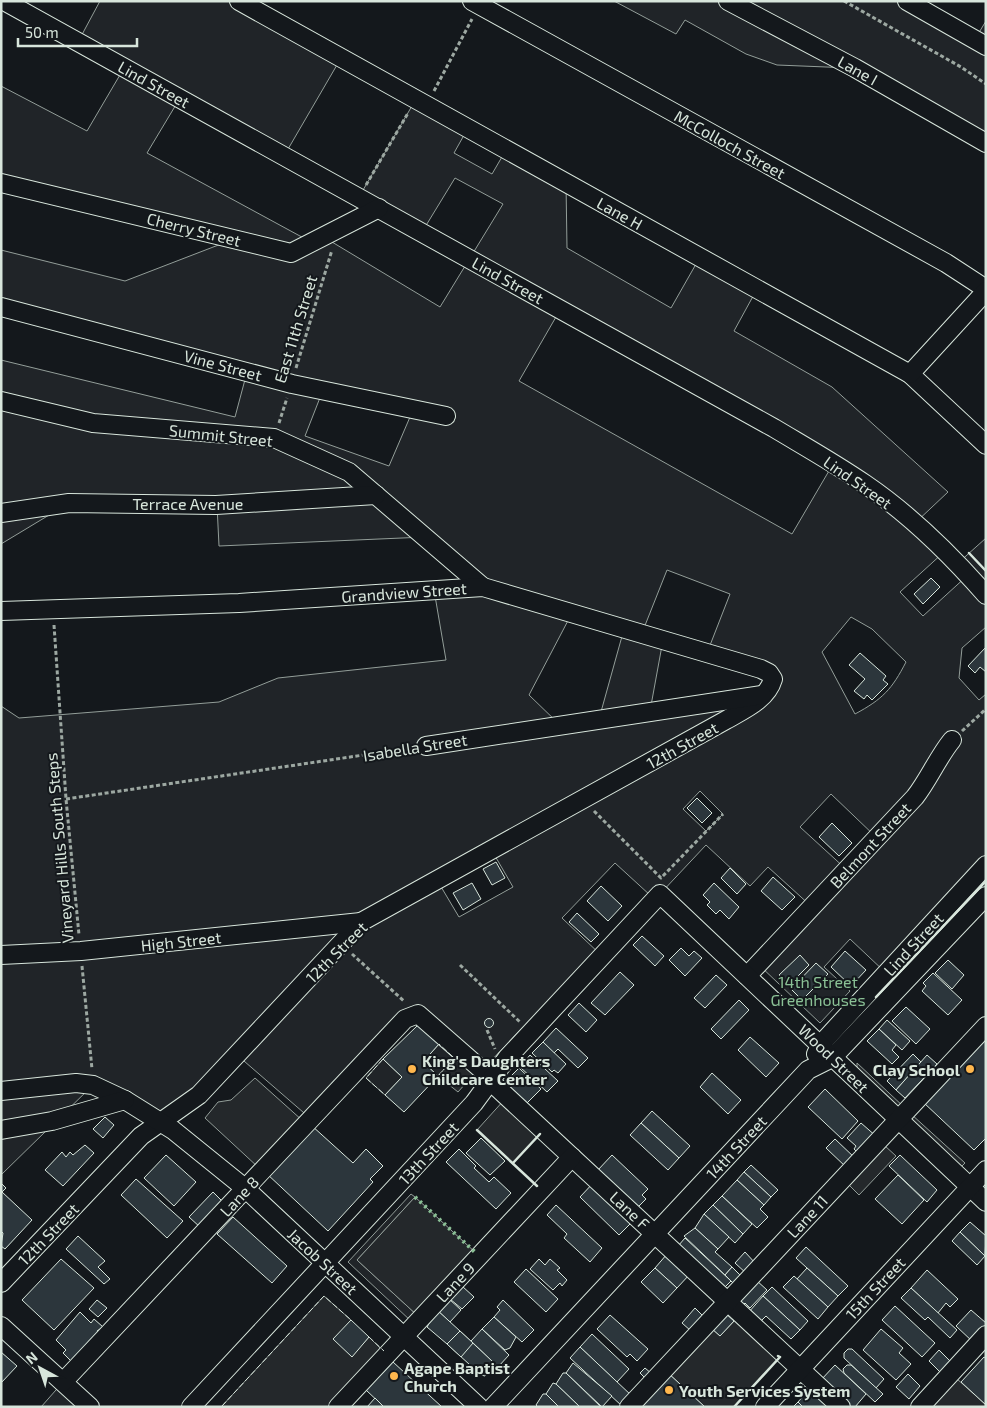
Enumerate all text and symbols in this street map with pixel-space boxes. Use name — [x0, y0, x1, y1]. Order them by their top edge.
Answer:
scale bar — [18, 15, 136, 47]
text: 50 m — [25, 23, 59, 41]
street label: Lane I — [835, 51, 881, 89]
street label: Lind Street — [115, 57, 193, 111]
street label: McColloch Street — [671, 106, 789, 182]
street label: Lane H — [594, 193, 646, 233]
street label: Cherry Street — [145, 208, 243, 250]
street label: Lind Street — [469, 253, 547, 307]
street label: East 11th Street — [270, 273, 320, 385]
street label: Vine Street — [182, 346, 264, 384]
street label: Summit Street — [168, 420, 274, 450]
street label: Lind Street — [820, 452, 896, 512]
street label: Terrace Avenue — [133, 494, 243, 513]
street label: Grandview Street — [341, 578, 467, 606]
street label: 12th Street — [643, 718, 721, 772]
street label: Isabella Street — [362, 729, 468, 765]
street label: Vineyard Hills South Steps — [41, 752, 77, 944]
street label: Belmont Street — [826, 798, 914, 892]
street label: Lind Street — [879, 909, 947, 979]
street label: 12th Street — [301, 917, 371, 987]
street label: High Street — [140, 927, 222, 955]
park label: 14th Street Greenhouses — [770, 972, 866, 1009]
street label: Wood Street — [795, 1020, 873, 1096]
place label: King's Daughters Childcare Center — [422, 1051, 550, 1088]
place label: Clay School — [873, 1060, 961, 1080]
marker: King's Daughters Childcare Center — [406, 1063, 418, 1075]
marker: Clay School — [964, 1063, 976, 1075]
street label: 14th Street — [702, 1111, 770, 1183]
street label: 13th Street — [394, 1118, 462, 1188]
street label: Lane 8 — [216, 1172, 262, 1220]
street label: Lane F — [606, 1187, 654, 1233]
street label: Lane 11 — [783, 1191, 831, 1241]
street label: 12th Street — [14, 1199, 82, 1269]
street label: Jacob Street — [284, 1224, 362, 1298]
street label: 15th Street — [841, 1253, 909, 1323]
street label: Lane 9 — [432, 1258, 478, 1306]
north arrow — [15, 1343, 65, 1393]
text: N — [22, 1348, 41, 1367]
place label: Agape Baptist Church — [404, 1358, 510, 1395]
marker: Agape Baptist Church — [388, 1370, 400, 1382]
place label: Youth Services System — [679, 1381, 850, 1401]
marker: Youth Services System — [663, 1384, 675, 1396]

